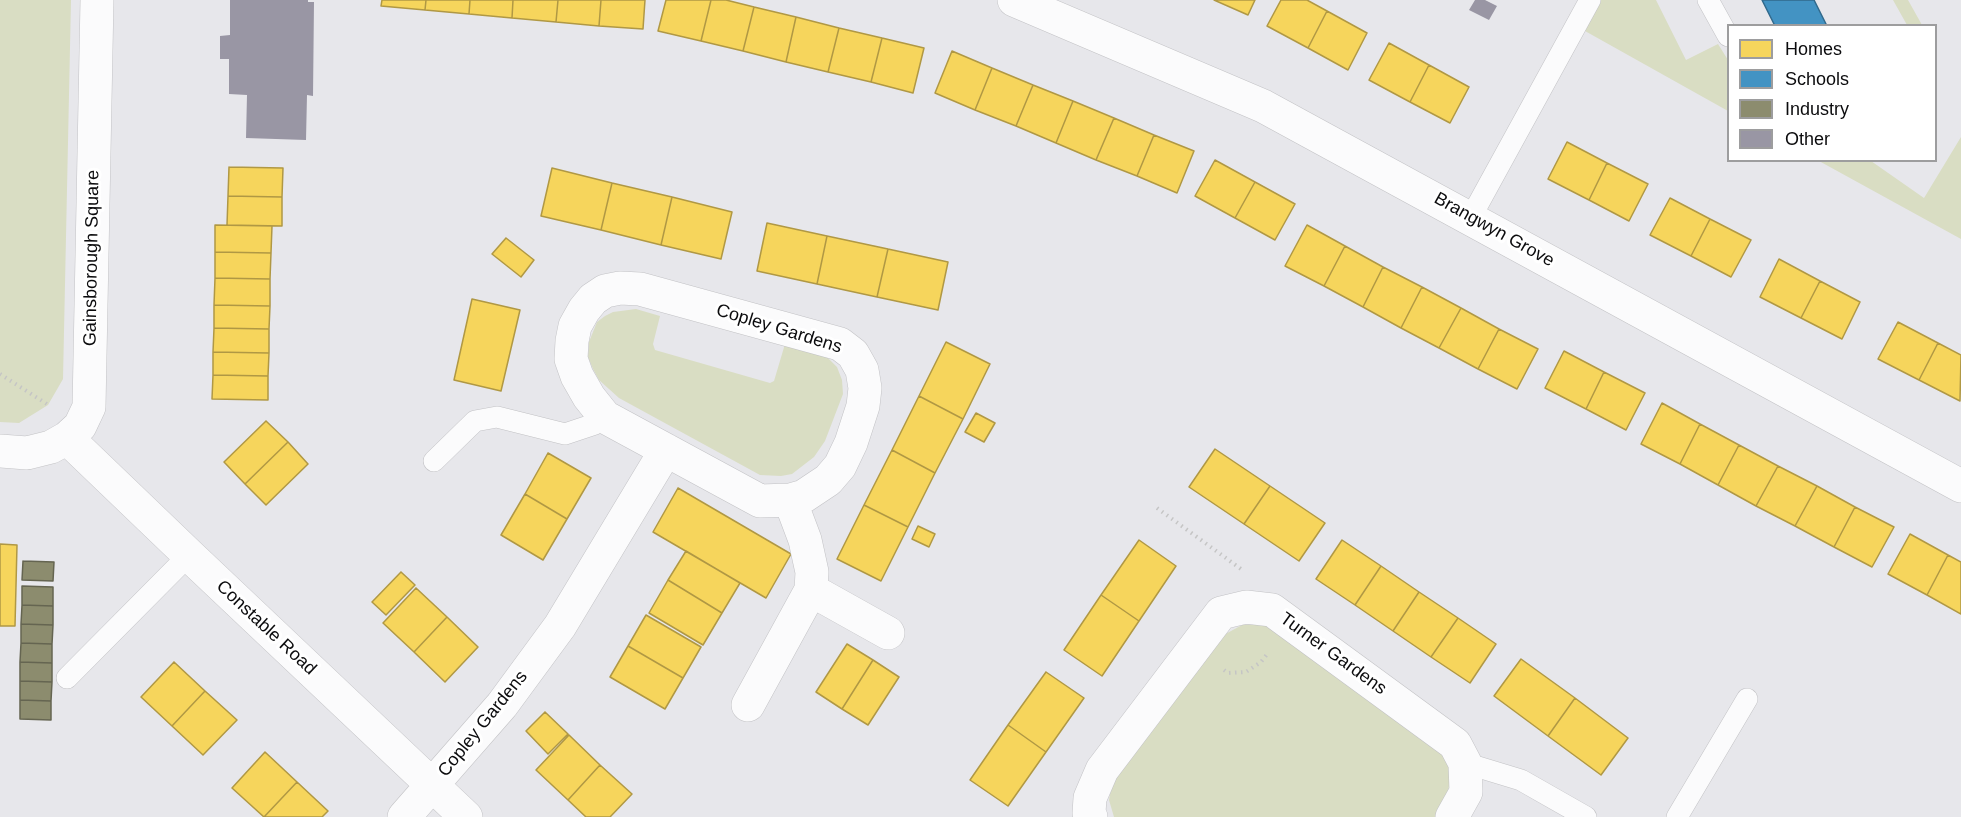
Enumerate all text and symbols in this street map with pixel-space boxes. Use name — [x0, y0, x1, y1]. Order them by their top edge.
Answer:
legend — [1727, 24, 1937, 162]
text: Homes — [1785, 39, 1842, 59]
text: Schools — [1785, 69, 1849, 89]
text: Industry — [1785, 99, 1849, 119]
text: Other — [1785, 129, 1830, 149]
street label: Gainsborough Square — [80, 170, 104, 346]
street label: Brangwyn Grove — [1430, 188, 1558, 272]
street label: Copley Gardens — [714, 300, 844, 358]
street label: Constable Road — [211, 576, 321, 680]
street label: Turner Gardens — [1276, 608, 1390, 700]
street label: Copley Gardens — [434, 667, 532, 781]

